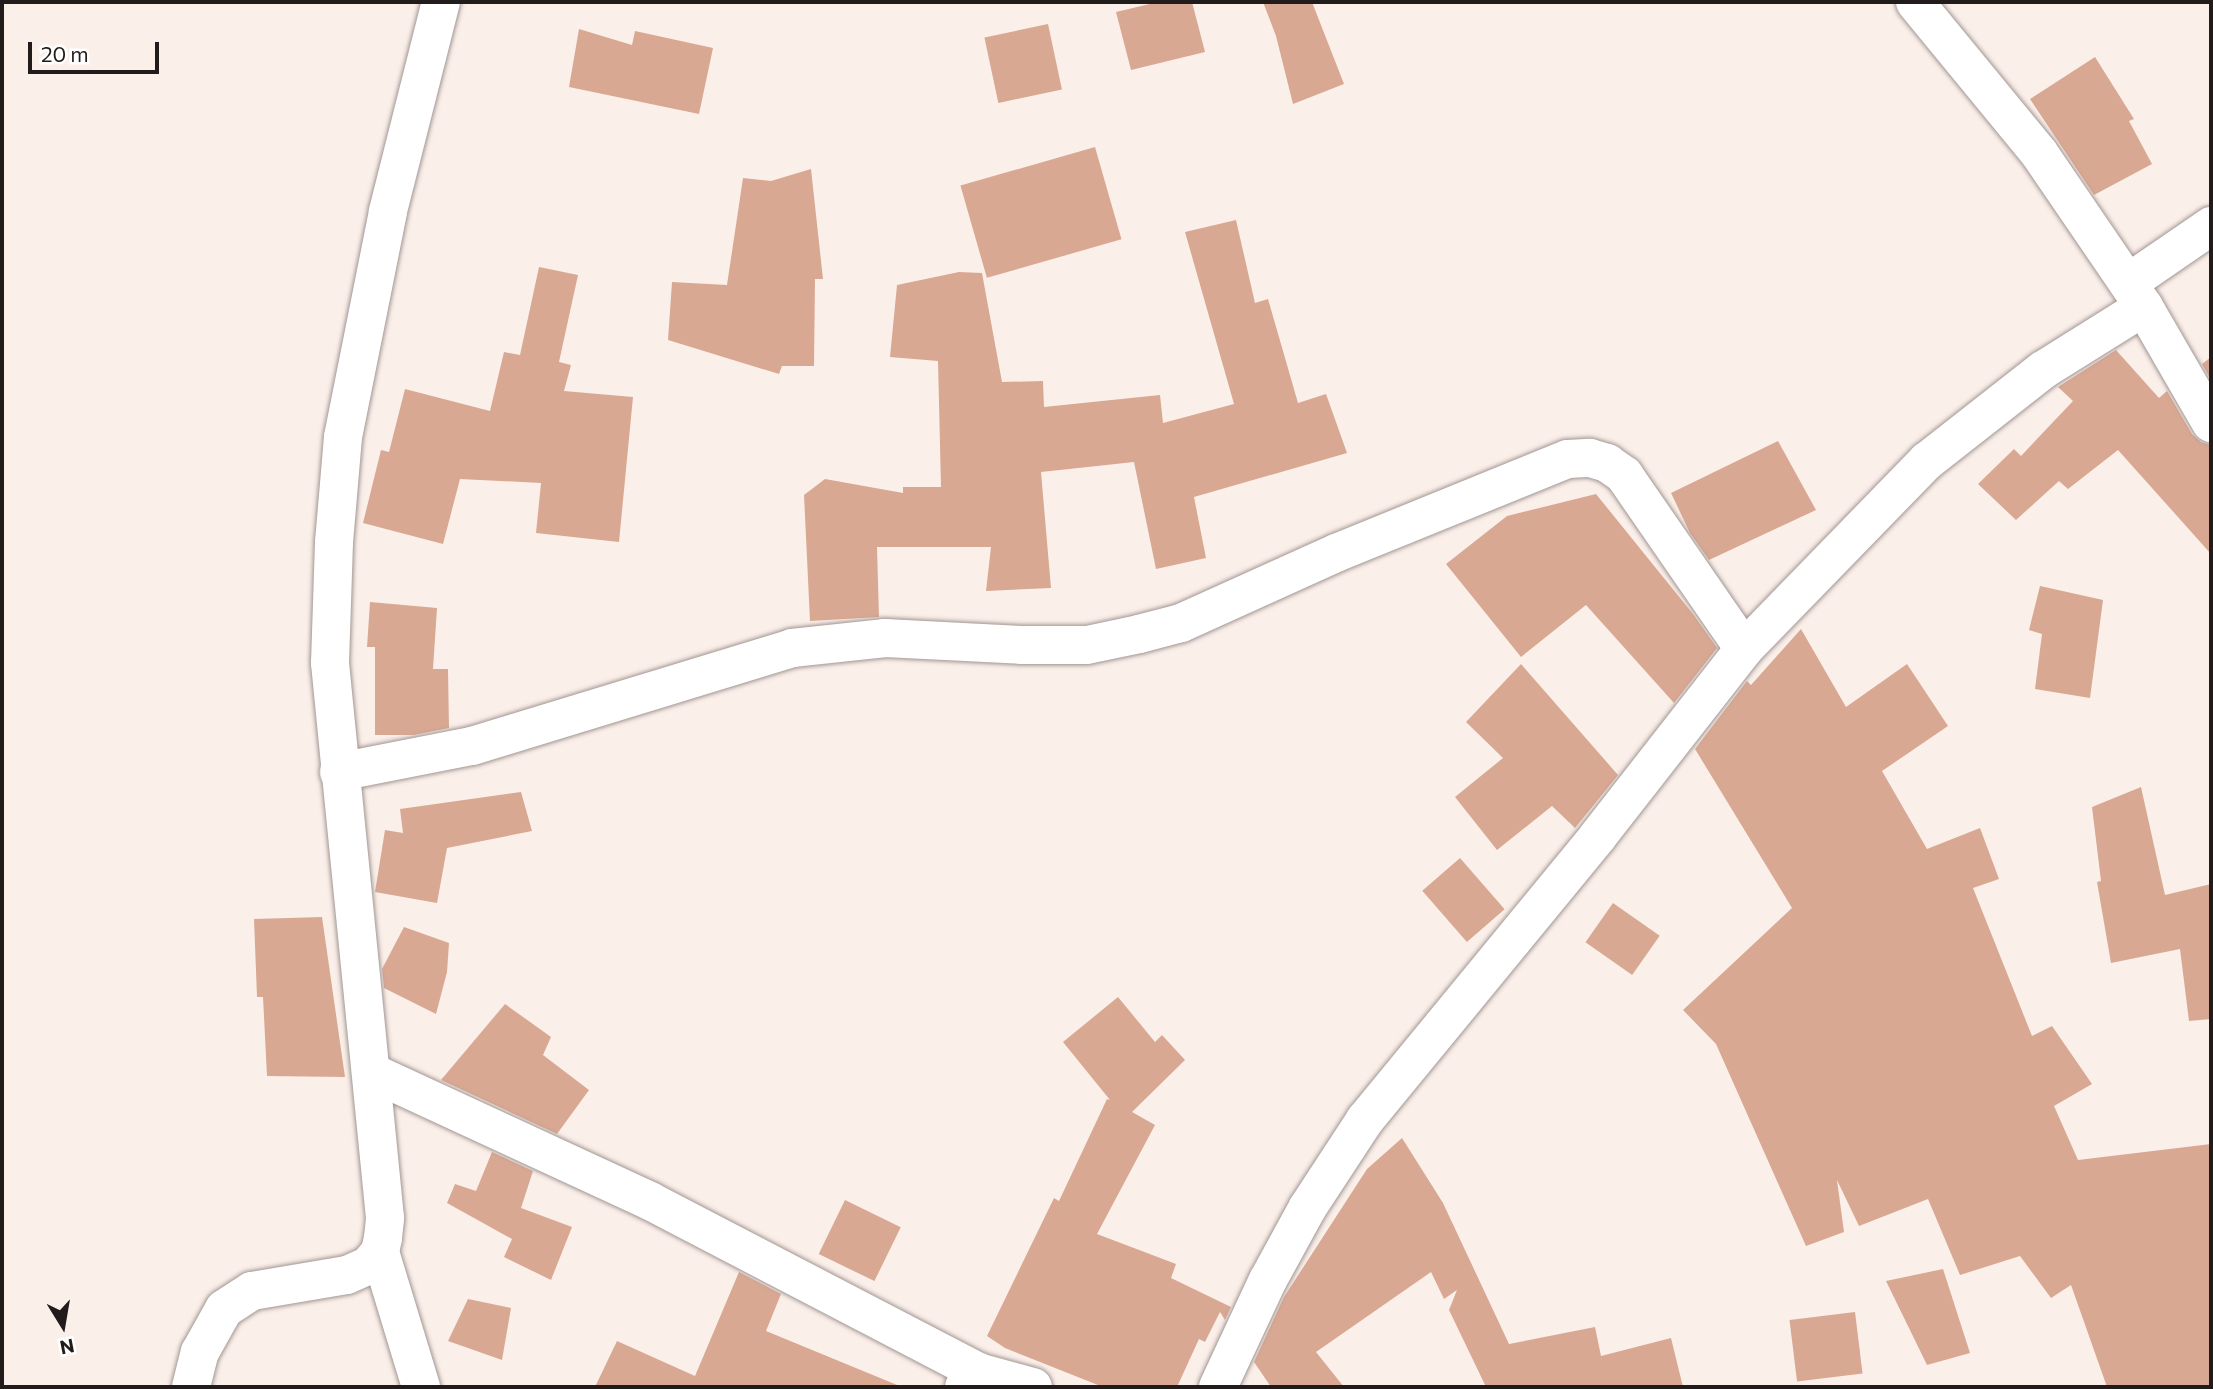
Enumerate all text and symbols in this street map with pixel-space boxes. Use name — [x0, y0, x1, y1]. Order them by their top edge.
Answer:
scale bar — [32, 28, 163, 72]
text: 20 m — [41, 41, 89, 66]
north arrow — [28, 1291, 98, 1361]
text: N — [58, 1334, 76, 1360]

